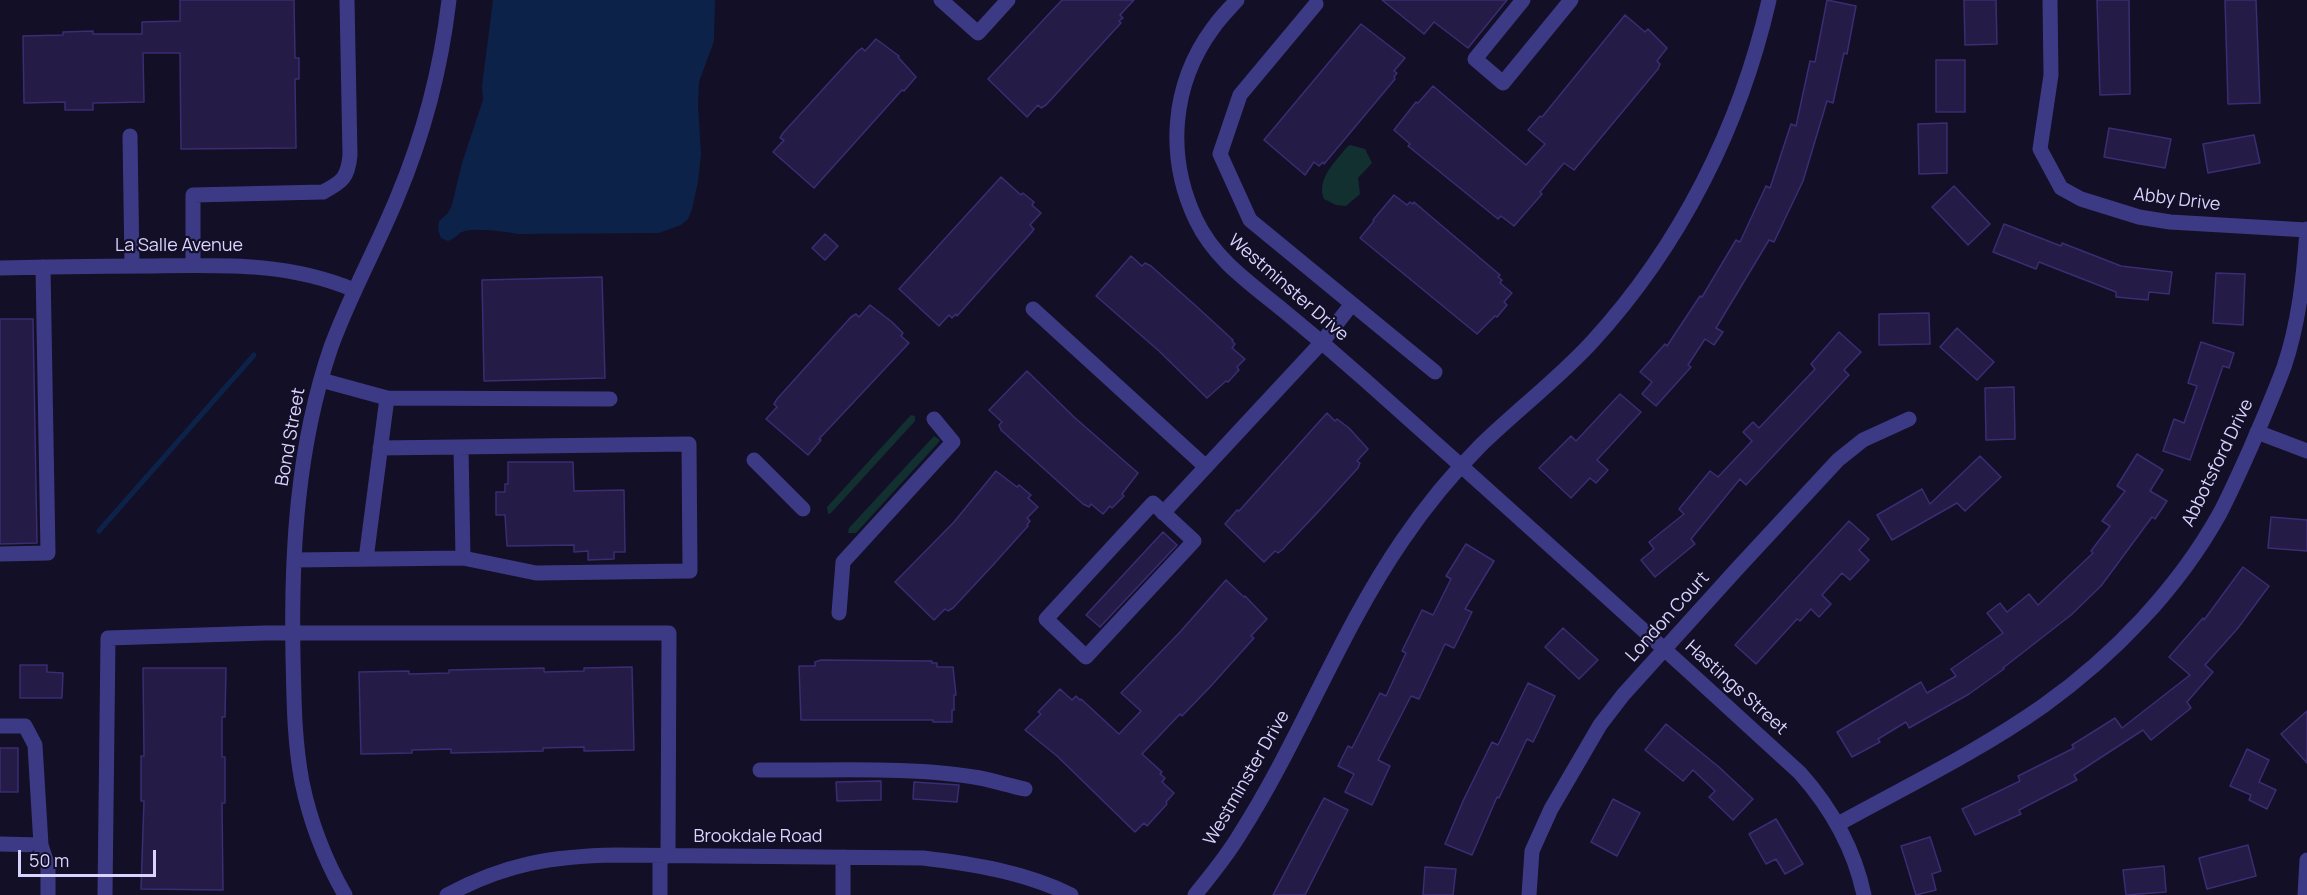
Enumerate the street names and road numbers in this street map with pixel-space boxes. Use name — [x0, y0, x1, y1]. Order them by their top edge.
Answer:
street label: Abby Drive — [2132, 184, 2222, 216]
street label: Westminster Drive — [1224, 230, 1352, 346]
street label: La Salle Avenue — [115, 235, 243, 257]
street label: Bond Street — [272, 386, 310, 488]
street label: Abbotsford Drive — [2178, 396, 2258, 530]
street label: London Court — [1622, 567, 1714, 667]
street label: Hastings Street — [1680, 636, 1792, 740]
street label: Westminster Drive — [1200, 707, 1294, 849]
street label: Brookdale Road — [693, 826, 823, 848]

